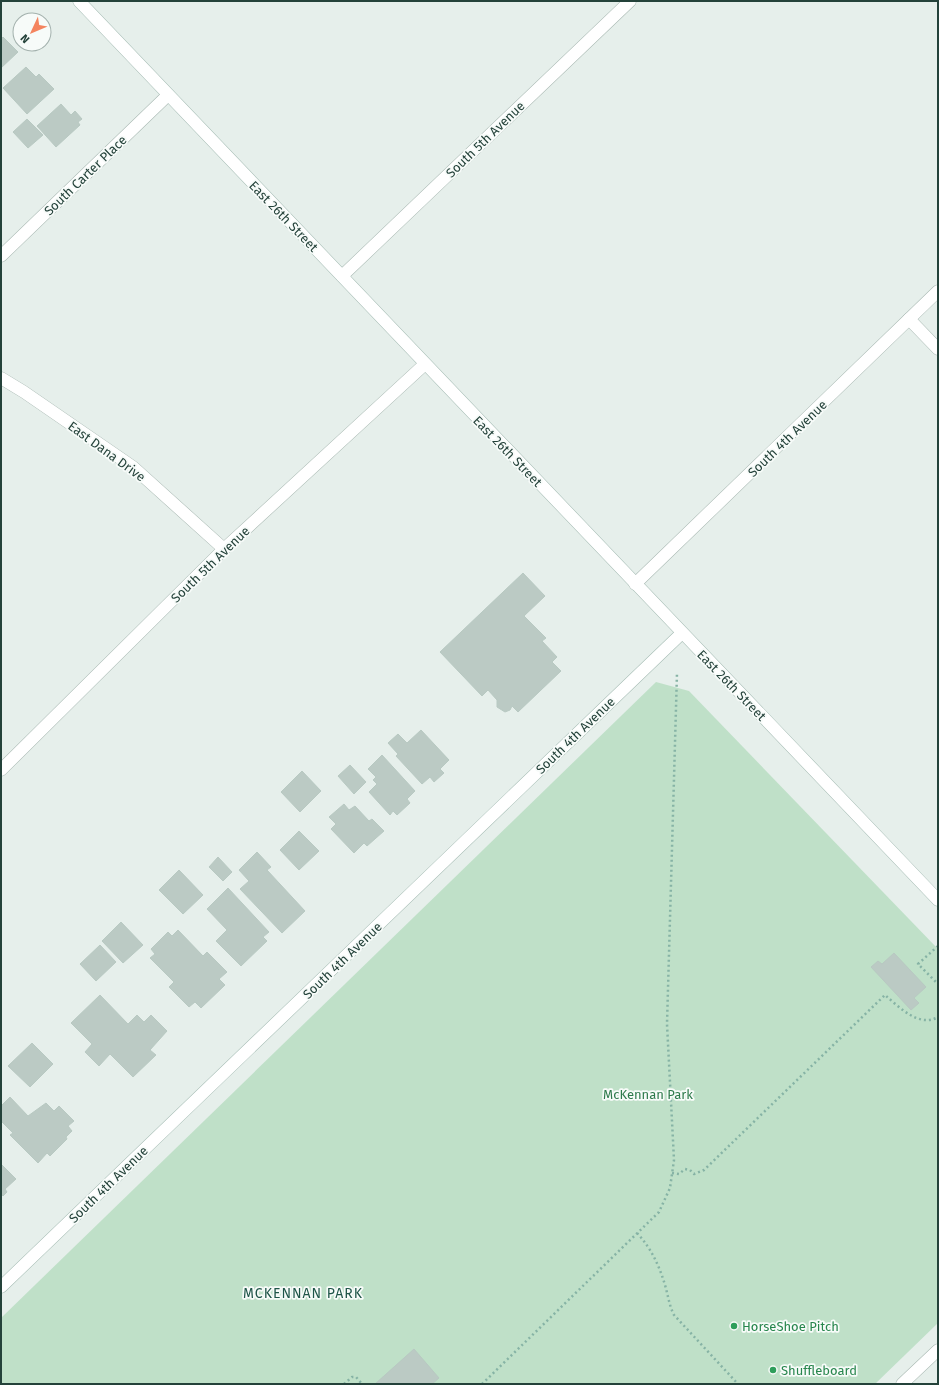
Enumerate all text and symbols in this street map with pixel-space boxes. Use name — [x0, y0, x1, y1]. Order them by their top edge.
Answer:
north arrow — [12, 12, 52, 52]
text: N — [18, 31, 32, 46]
street label: South 5th Avenue — [443, 98, 528, 181]
street label: South Carter Place — [41, 132, 130, 218]
street label: East 26th Street — [246, 178, 321, 255]
street label: South 4th Avenue — [745, 397, 830, 480]
street label: East 26th Street — [470, 413, 545, 490]
street label: East Dana Drive — [65, 418, 148, 484]
street label: South 5th Avenue — [168, 523, 253, 606]
street label: East 26th Street — [694, 647, 769, 724]
street label: South 4th Avenue — [533, 694, 618, 777]
street label: South 4th Avenue — [300, 919, 385, 1002]
park label: McKennan Park — [603, 1087, 693, 1102]
street label: South 4th Avenue — [66, 1143, 151, 1226]
district label: MCKENNAN PARK — [243, 1285, 363, 1302]
place label: HorseShoe Pitch — [742, 1319, 839, 1334]
marker: HorseShoe Pitch — [729, 1321, 739, 1331]
place label: Shuffleboard — [781, 1363, 857, 1378]
marker: Shuffleboard — [768, 1365, 778, 1375]

